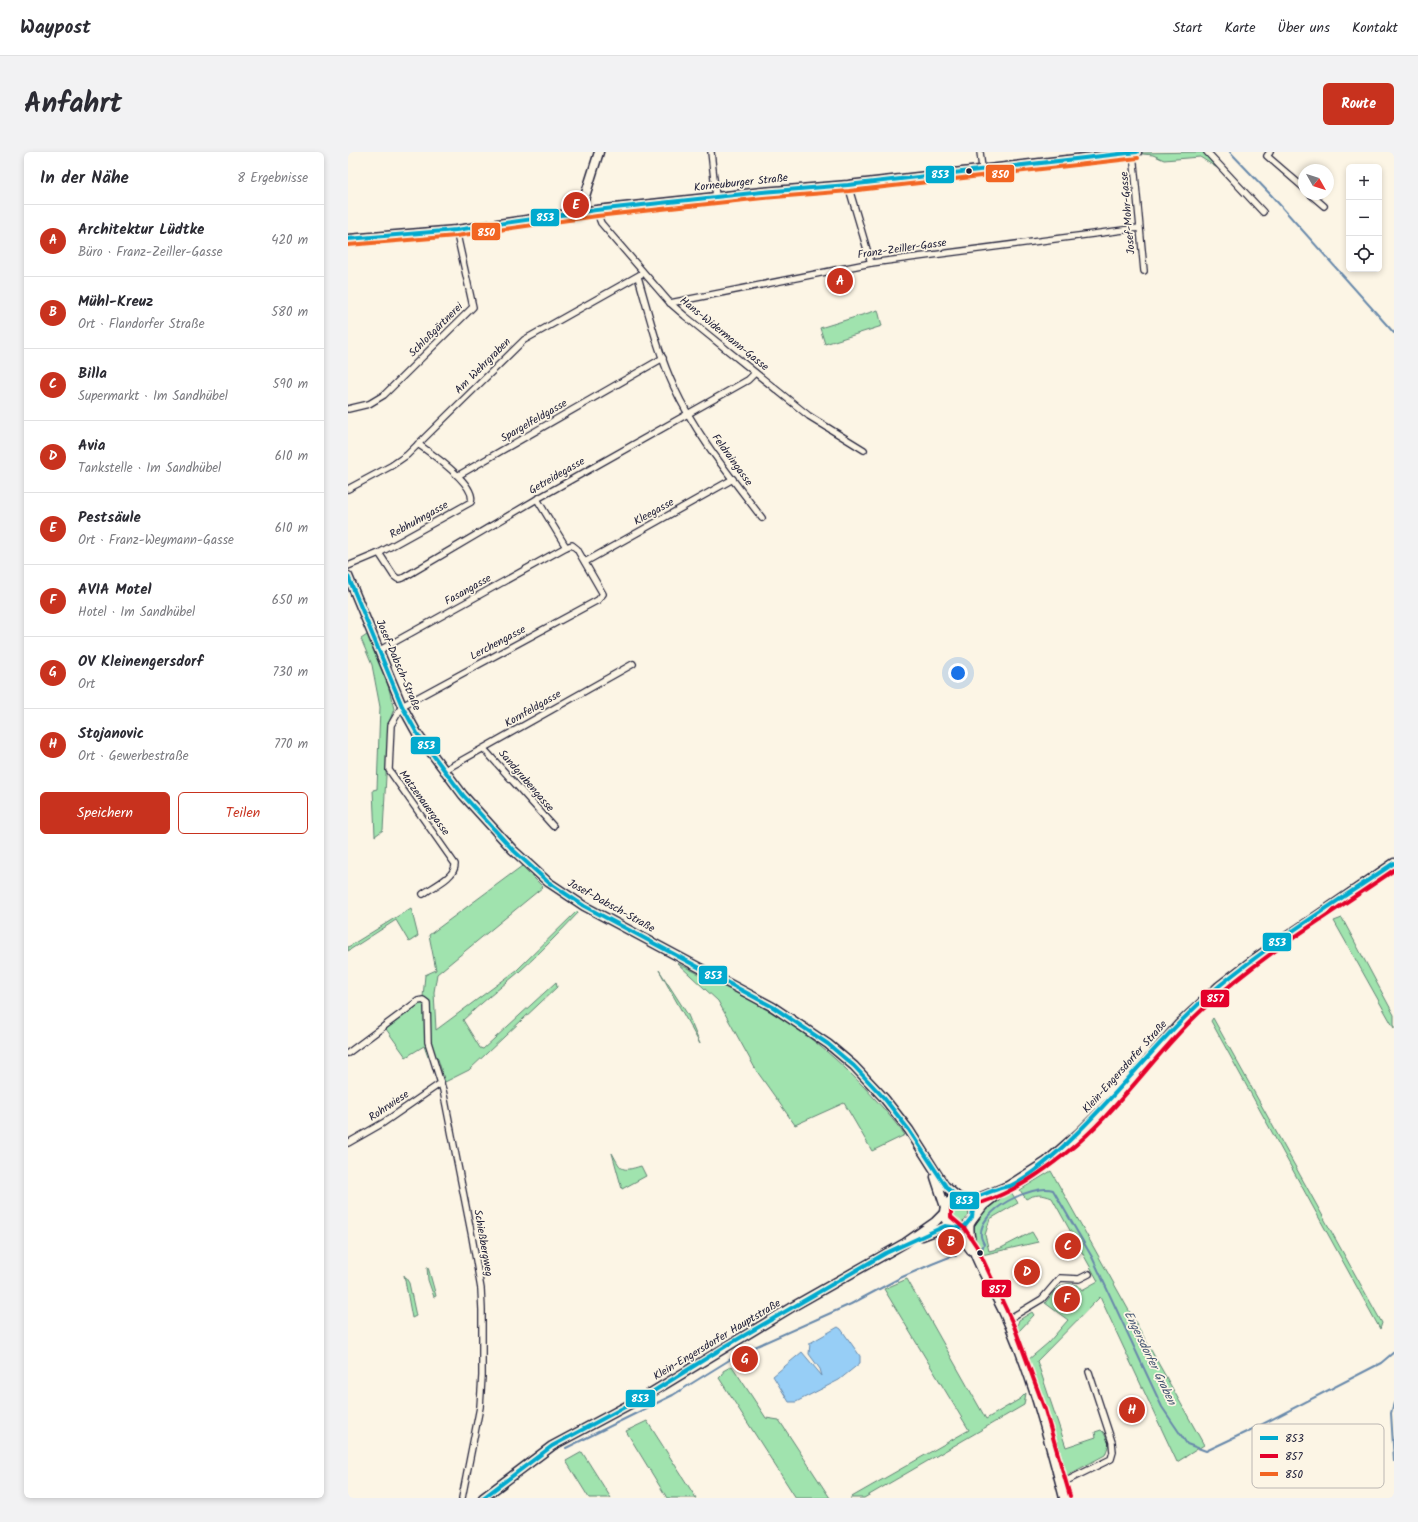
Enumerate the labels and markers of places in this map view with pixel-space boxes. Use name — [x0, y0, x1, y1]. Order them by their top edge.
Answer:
unlabelled marker — [964, 166, 974, 176]
pin: E — [563, 190, 589, 220]
pin: A — [827, 266, 853, 296]
pin: B — [938, 1227, 964, 1257]
pin: C — [1055, 1231, 1081, 1261]
unlabelled marker — [975, 1248, 985, 1258]
pin: D — [1014, 1257, 1040, 1287]
pin: F — [1054, 1284, 1080, 1314]
pin: G — [732, 1344, 758, 1374]
pin: H — [1119, 1395, 1145, 1425]

